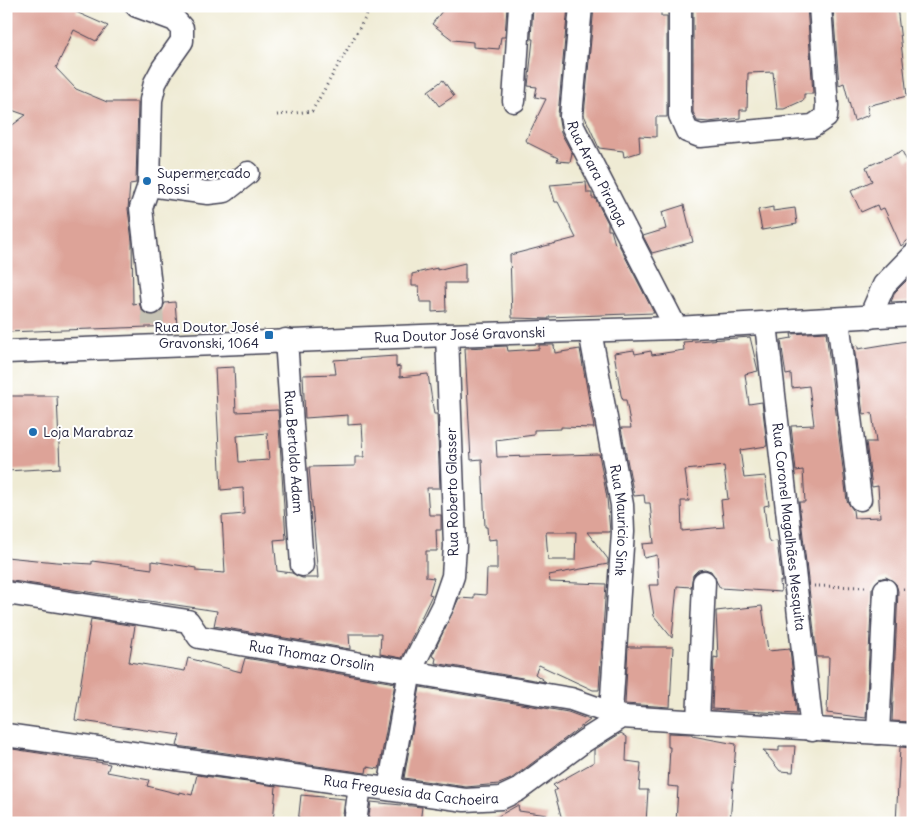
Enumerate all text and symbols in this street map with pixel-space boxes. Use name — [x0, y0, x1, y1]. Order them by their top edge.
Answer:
street label: Rua Arara Piranga — [563, 119, 632, 230]
place label: Supermercado Rossi — [157, 164, 251, 198]
marker: Supermercado Rossi — [141, 175, 153, 187]
place label: Rua Doutor José Gravonski, 1064 — [154, 318, 259, 352]
street label: Rua Doutor José Gravonski — [374, 323, 546, 347]
marker: Rua Doutor José Gravonski, 1064 — [263, 329, 275, 341]
street label: Rua Bertoldo Adam — [281, 390, 307, 514]
street label: Rua Coronel Magalhães Mesquita — [768, 422, 810, 632]
place label: Loja Marabraz — [43, 423, 134, 441]
marker: Loja Marabraz — [27, 426, 39, 438]
street label: Rua Roberto Glasser — [442, 427, 462, 557]
street label: Rua Mauricio Sink — [606, 463, 632, 577]
street label: Rua Thomaz Orsolin — [248, 636, 376, 675]
street label: Rua Freguesia da Cachoeira — [322, 771, 499, 809]

